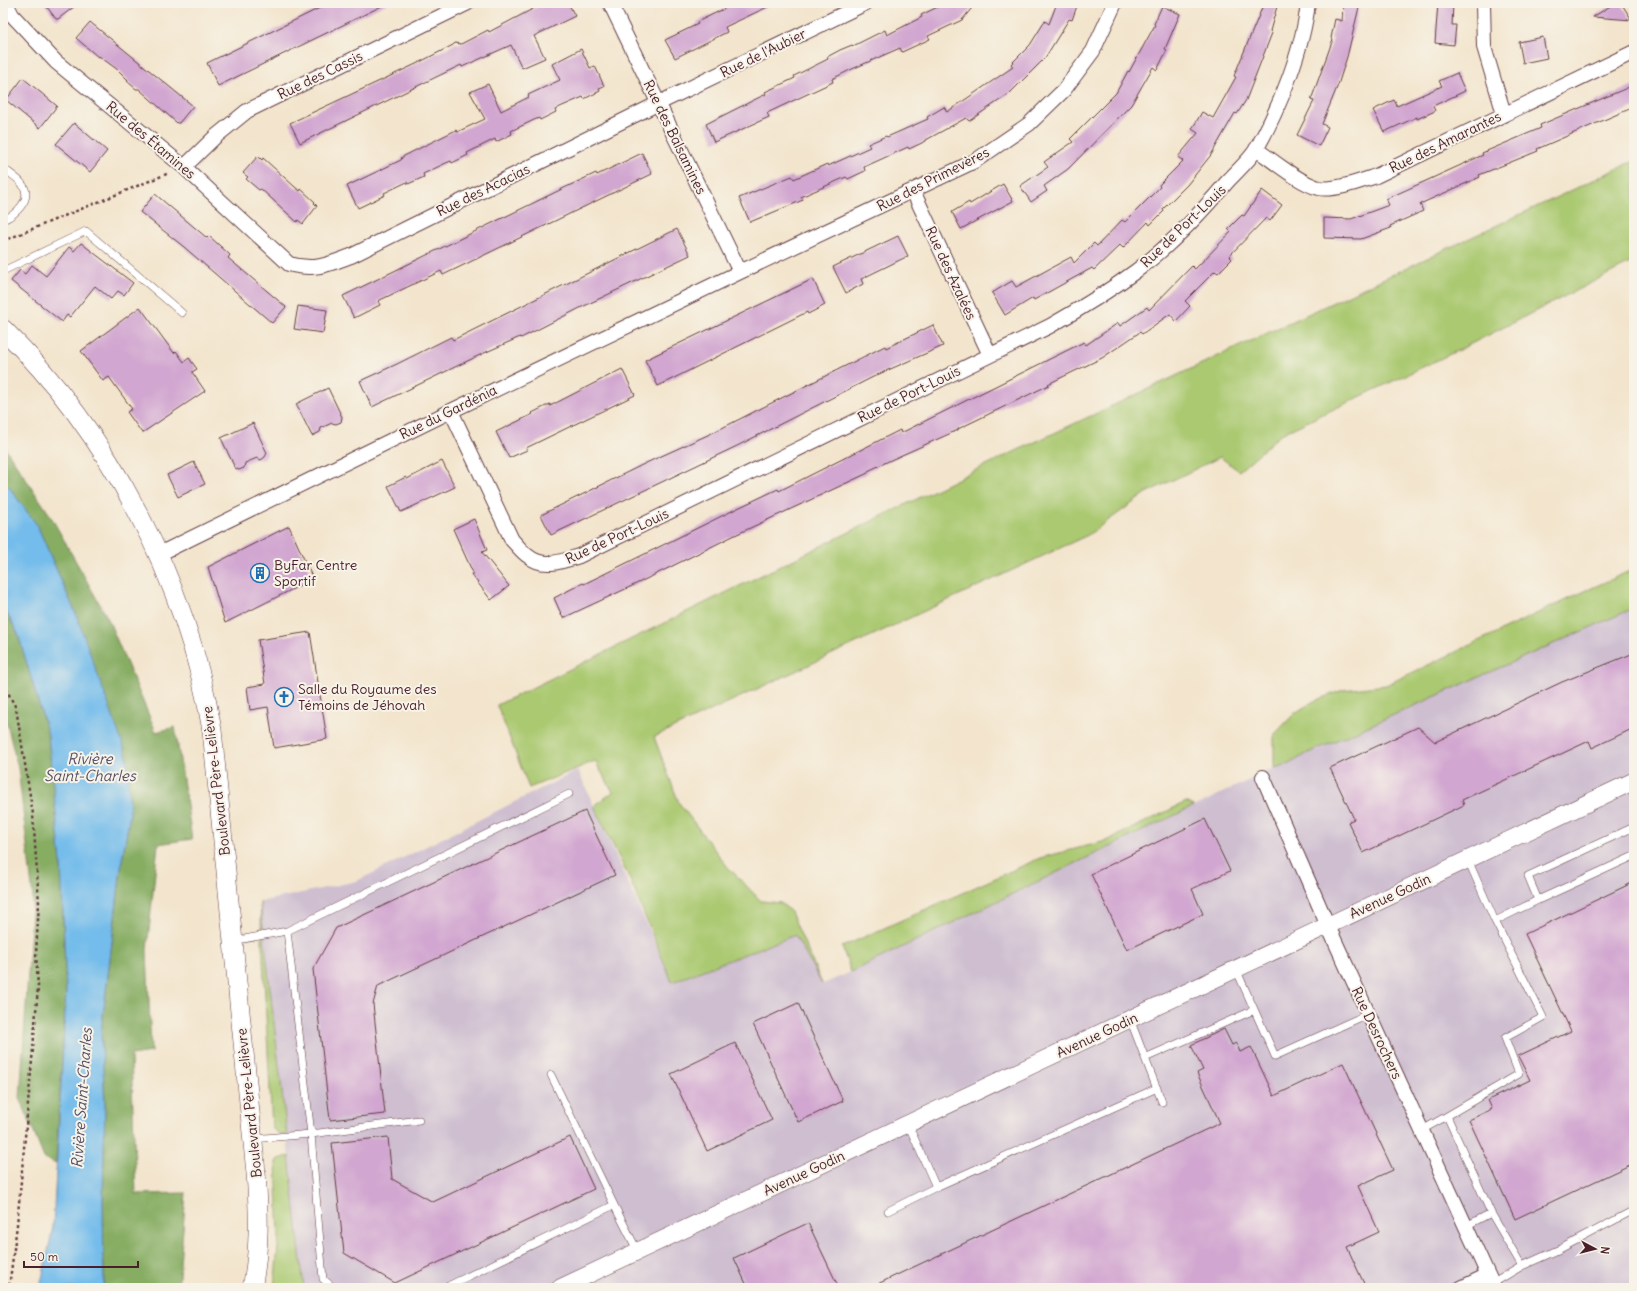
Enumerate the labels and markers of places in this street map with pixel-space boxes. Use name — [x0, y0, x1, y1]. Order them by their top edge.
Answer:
place label: ByFar Centre Sportif — [274, 556, 357, 590]
building icon: ByFar Centre Sportif — [249, 562, 271, 584]
place label: Salle du Royaume des Témoins de Jéhovah — [298, 680, 437, 714]
church icon: Salle du Royaume des Témoins de Jéhovah — [273, 686, 295, 708]

